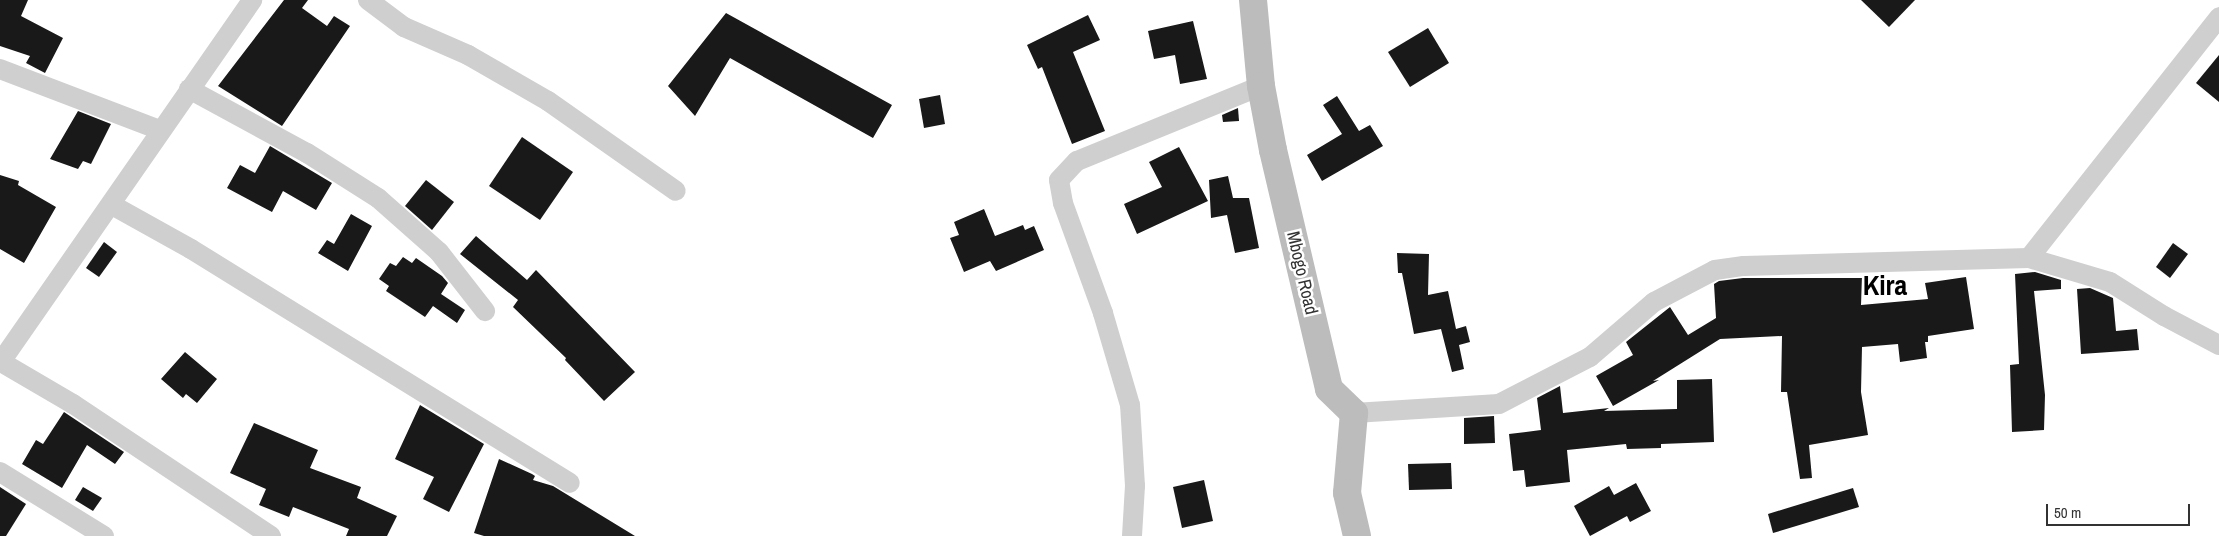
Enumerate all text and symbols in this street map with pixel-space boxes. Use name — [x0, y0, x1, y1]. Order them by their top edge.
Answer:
street label: Mbogo Road — [1282, 229, 1322, 317]
district label: Kira — [1863, 268, 1907, 302]
scale bar — [2049, 494, 2193, 526]
text: 50 m — [2054, 502, 2081, 523]

